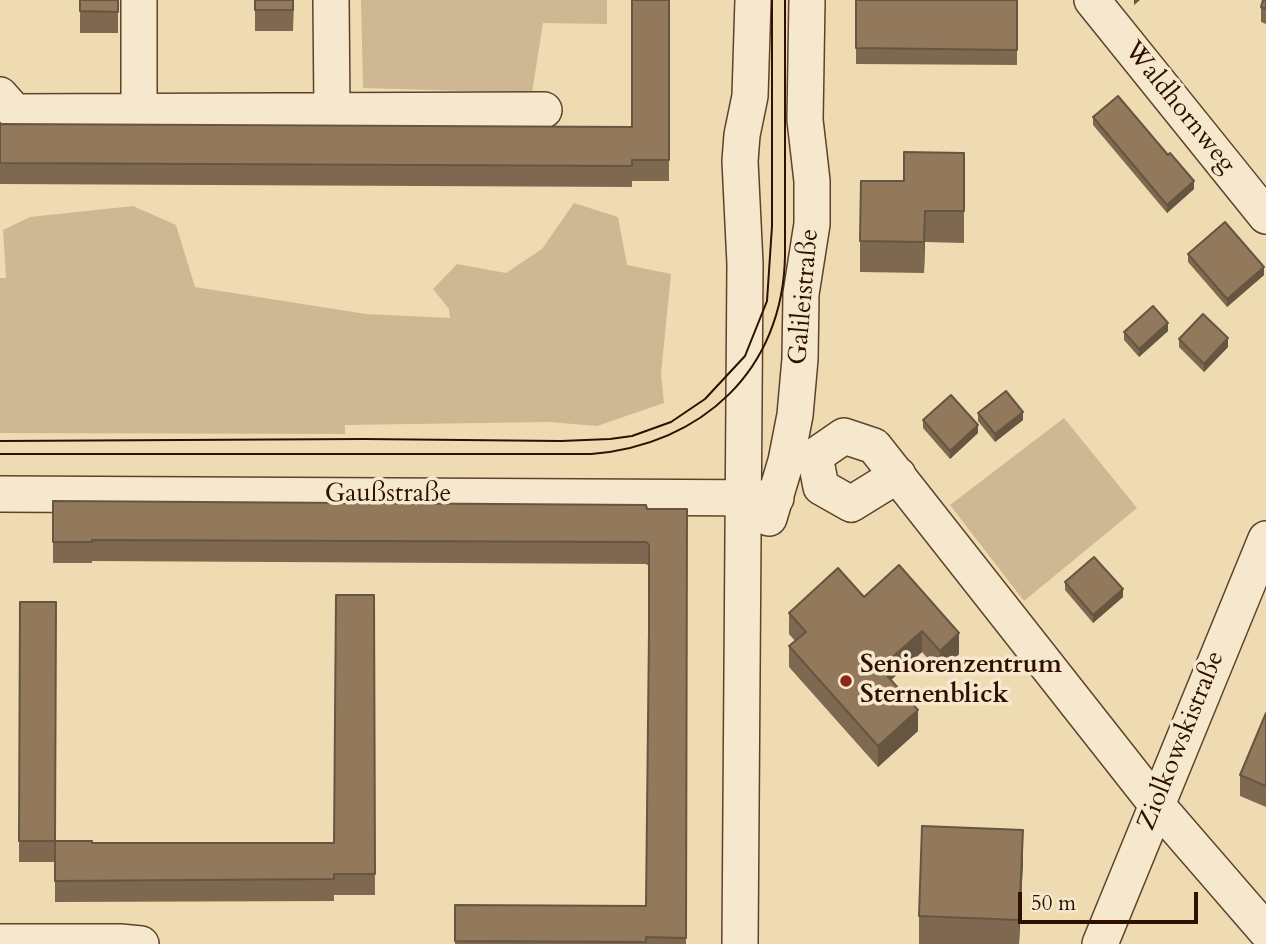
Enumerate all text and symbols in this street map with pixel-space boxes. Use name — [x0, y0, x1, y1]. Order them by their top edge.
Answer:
street label: Waldhornweg — [1116, 36, 1242, 180]
street label: Galileistraße — [784, 228, 826, 366]
street label: Gaußstraße — [325, 479, 451, 511]
street label: Ziolkowskistraße — [1132, 647, 1232, 835]
place label: Seniorenzentrum Sternenblick — [860, 650, 1062, 712]
marker: Seniorenzentrum Sternenblick — [838, 673, 854, 689]
scale bar — [1021, 878, 1201, 922]
text: 50 m — [1031, 889, 1076, 918]

